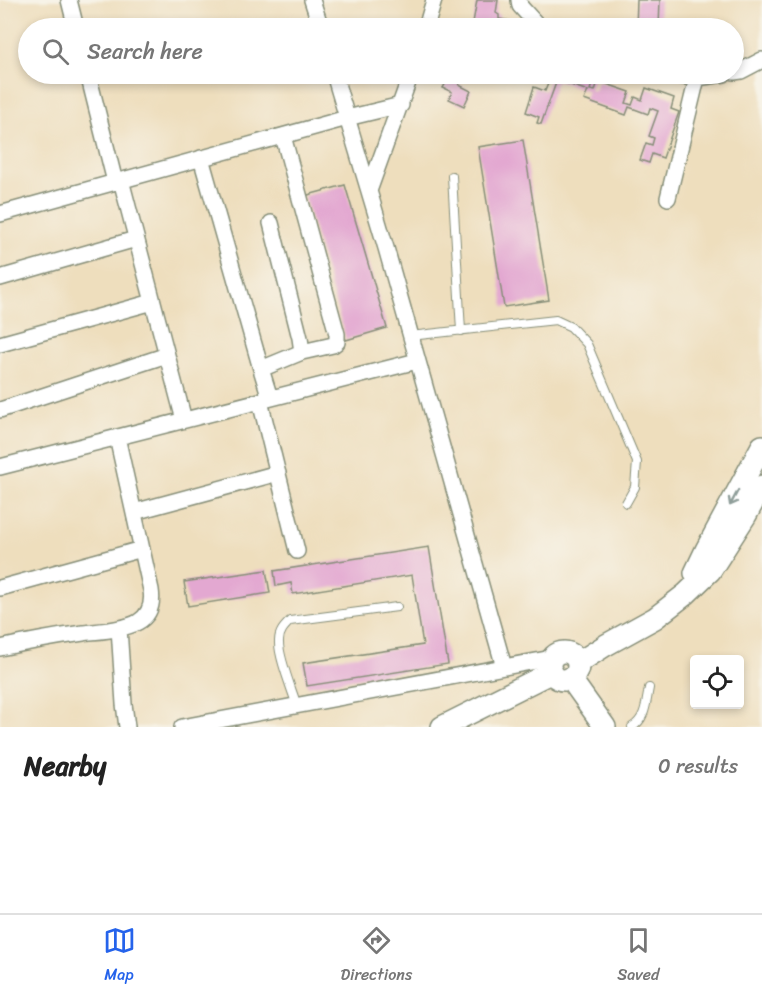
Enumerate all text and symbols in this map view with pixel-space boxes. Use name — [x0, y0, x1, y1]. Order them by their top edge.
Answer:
search box — [18, 18, 744, 84]
text: Search here — [87, 32, 203, 71]
icon: search — [39, 35, 72, 68]
one-way arrow — [728, 489, 740, 506]
map controls — [690, 655, 744, 709]
button: locate — [690, 655, 744, 709]
text: Nearby — [24, 743, 106, 789]
text: 0 results — [658, 749, 738, 784]
tab: Map — [103, 924, 136, 989]
tab: Directions — [341, 924, 412, 989]
tab: Saved — [617, 924, 659, 989]

